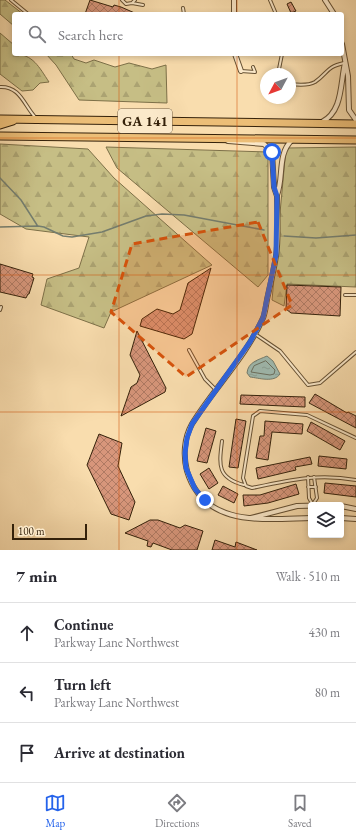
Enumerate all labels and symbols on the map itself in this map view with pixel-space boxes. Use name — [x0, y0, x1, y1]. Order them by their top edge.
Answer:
north arrow — [260, 68, 296, 104]
road number: GA 141 — [118, 109, 172, 133]
route start — [263, 143, 281, 161]
route end — [196, 491, 214, 509]
scale bar — [12, 522, 87, 541]

